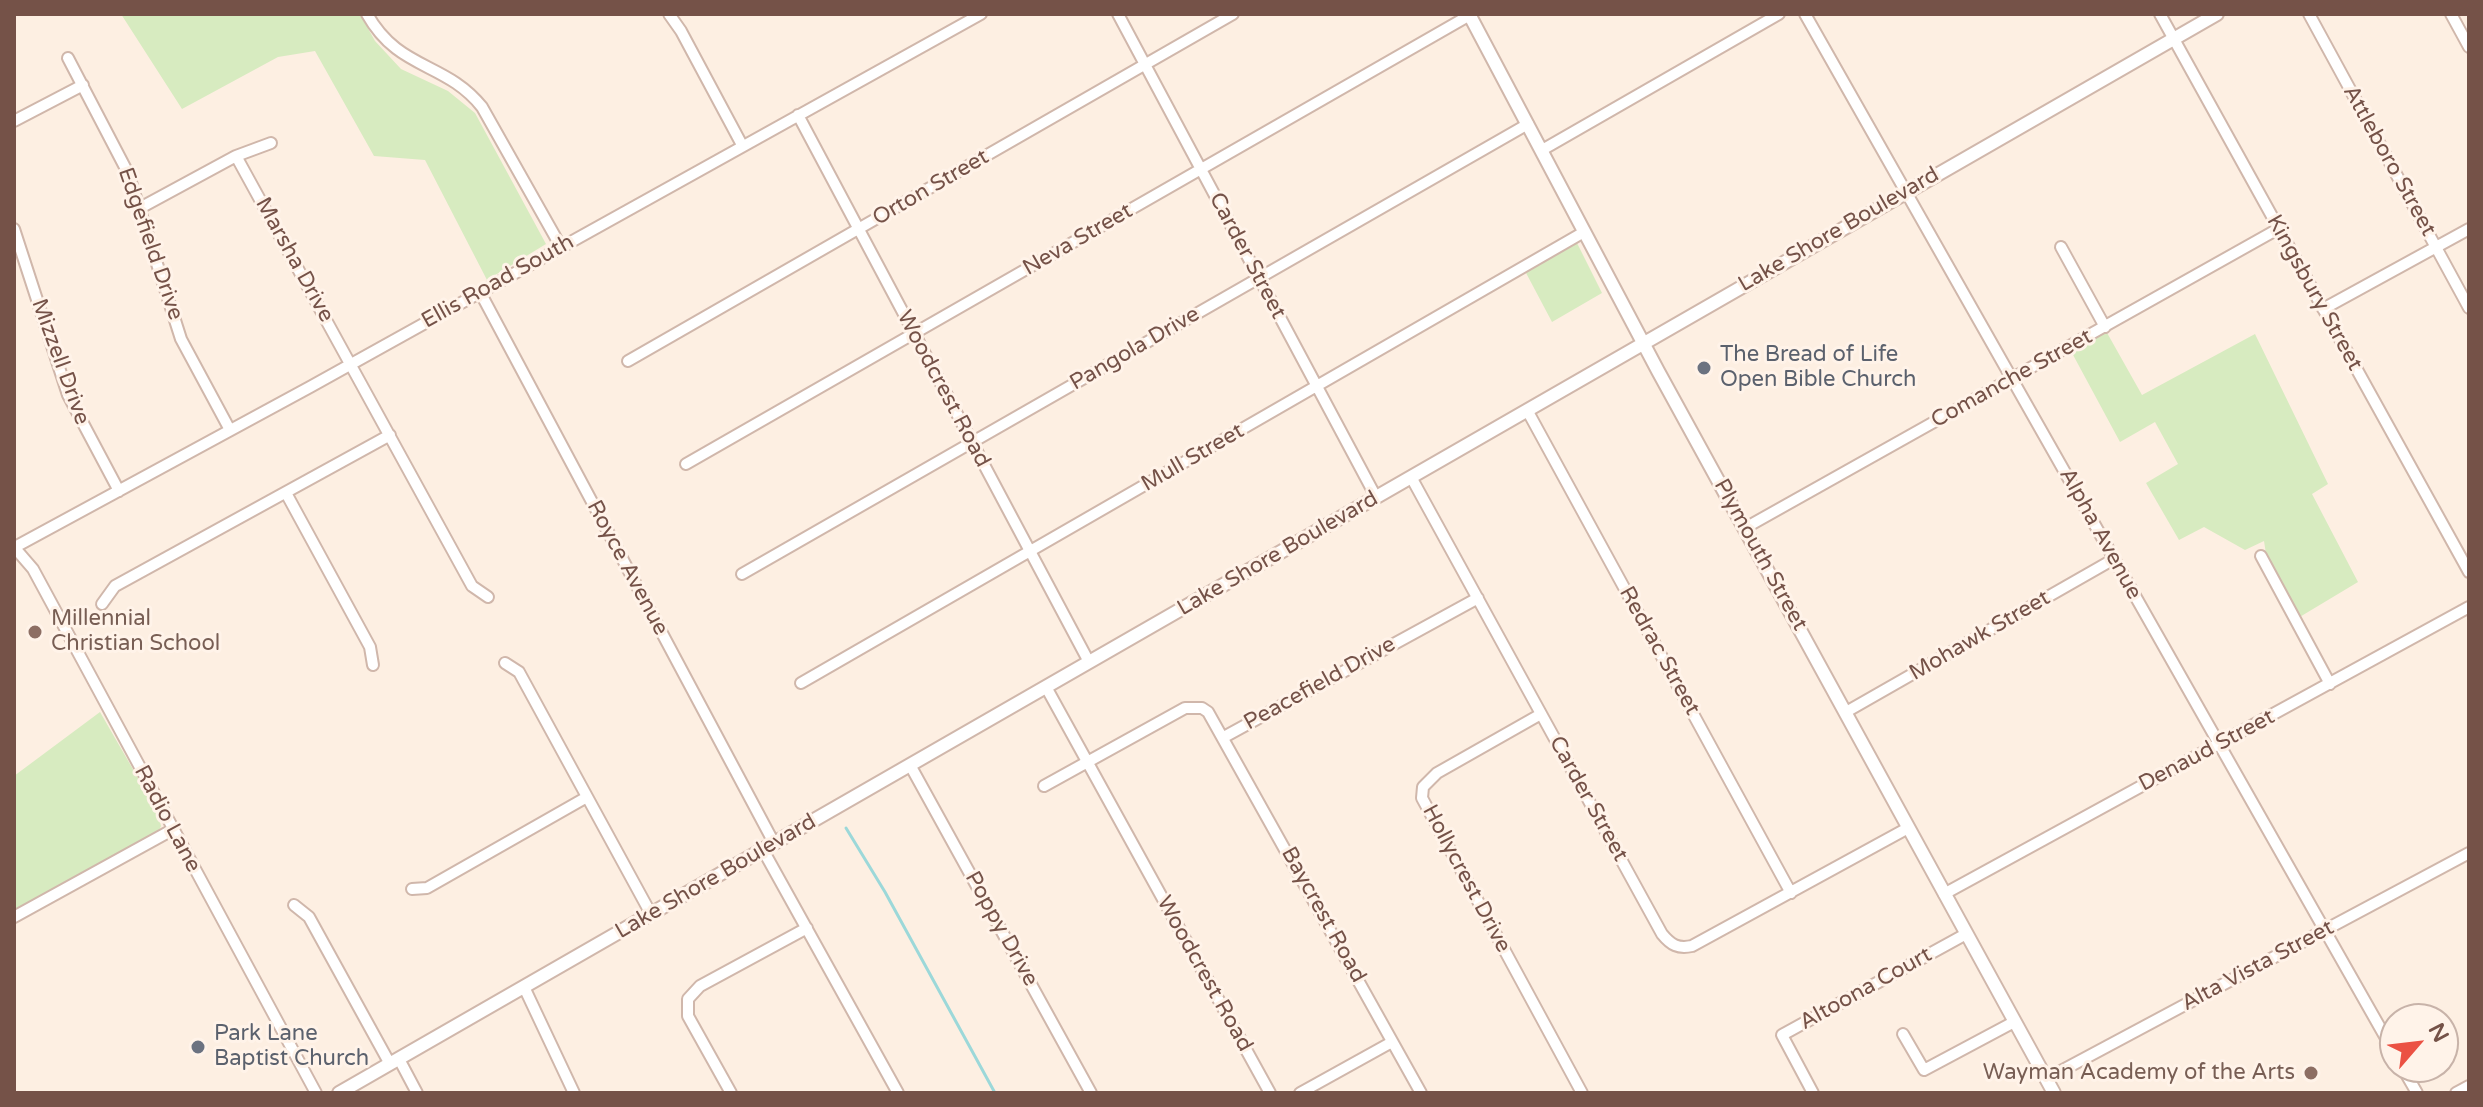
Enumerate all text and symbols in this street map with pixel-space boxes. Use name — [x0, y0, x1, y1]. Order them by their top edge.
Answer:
street label: Attleboro Street — [2337, 81, 2441, 241]
street label: Orton Street — [868, 144, 994, 232]
street label: Lake Shore Boulevard — [1734, 162, 1944, 298]
street label: Edgefield Drive — [112, 164, 188, 324]
street label: Carder Street — [1203, 188, 1291, 324]
street label: Marsha Drive — [249, 193, 339, 327]
street label: Neva Street — [1018, 198, 1138, 282]
street label: Kingsbury Street — [2260, 210, 2368, 376]
street label: Ellis Road South — [417, 229, 579, 335]
street label: Mizzell Drive — [25, 296, 95, 428]
street label: Pangola Drive — [1066, 301, 1204, 397]
street label: Woodcrest Road — [890, 306, 996, 472]
street label: Comanche Street — [1927, 324, 2097, 434]
place label: The Bread of Life Open Bible Church — [1720, 342, 1916, 394]
marker: The Bread of Life Open Bible Church — [1695, 359, 1713, 377]
street label: Mull Street — [1137, 418, 1249, 498]
street label: Alpha Avenue — [2053, 464, 2147, 604]
street label: Plymouth Street — [1707, 475, 1813, 635]
street label: Lake Shore Boulevard — [1173, 486, 1383, 622]
street label: Royce Avenue — [580, 496, 674, 640]
street label: Redrac Street — [1613, 582, 1705, 720]
street label: Mohawk Street — [1905, 585, 2055, 687]
place label: Millennial Christian School — [51, 606, 220, 658]
marker: Millennial Christian School — [26, 623, 44, 641]
street label: Peacefield Drive — [1240, 631, 1400, 737]
street label: Denaud Street — [2135, 704, 2279, 798]
street label: Carder Street — [1543, 732, 1633, 866]
street label: Radio Lane — [128, 761, 206, 877]
street label: Hollycrest Drive — [1416, 801, 1516, 957]
street label: Lake Shore Boulevard — [611, 809, 821, 945]
street label: Baycrest Road — [1275, 842, 1371, 988]
street label: Poppy Drive — [959, 867, 1043, 991]
street label: Woodcrest Road — [1150, 891, 1258, 1057]
street label: Alta Vista Street — [2177, 915, 2339, 1017]
street label: Altoona Court — [1795, 942, 1937, 1036]
north arrow — [2379, 1003, 2459, 1083]
text: N — [2423, 1019, 2454, 1047]
place label: Park Lane Baptist Church — [214, 1021, 369, 1072]
marker: Park Lane Baptist Church — [189, 1038, 207, 1056]
place label: Wayman Academy of the Arts — [1983, 1060, 2295, 1086]
marker: Wayman Academy of the Arts — [2302, 1064, 2320, 1082]

